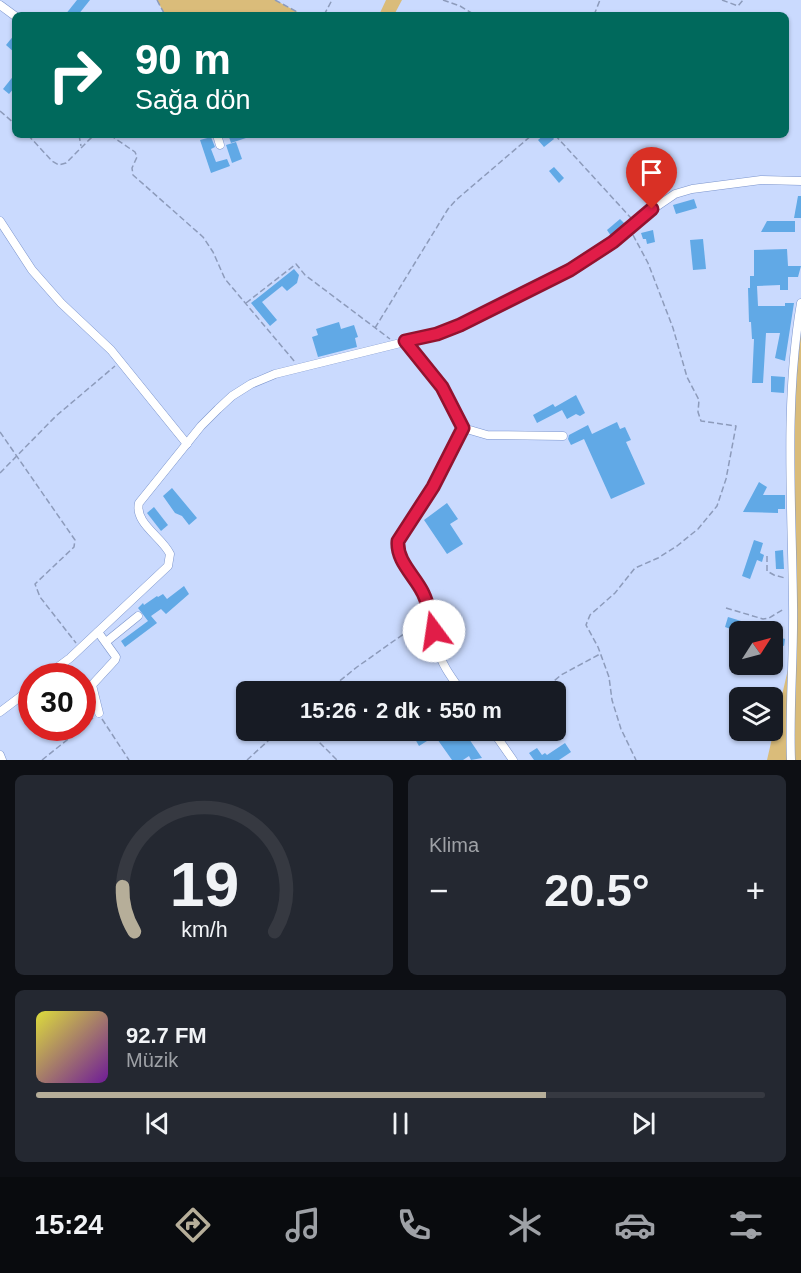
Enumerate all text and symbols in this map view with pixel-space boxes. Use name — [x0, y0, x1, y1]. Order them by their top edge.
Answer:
icon: right — [36, 36, 114, 114]
text: 90 m — [135, 36, 231, 83]
text: Sağa dön — [135, 85, 251, 115]
pin — [626, 147, 677, 209]
icon: arrive — [635, 156, 668, 189]
position arrow — [402, 599, 466, 663]
north arrow — [729, 621, 783, 675]
map controls — [729, 621, 783, 741]
speed limit sign: 30 — [18, 663, 96, 741]
button: layers — [729, 687, 783, 741]
text: 15:26 · 2 dk · 550 m — [300, 698, 502, 723]
text: Klima — [429, 834, 479, 856]
text: 19 — [169, 850, 239, 919]
text: 20.5° — [544, 865, 650, 916]
text: − — [429, 872, 448, 909]
text: + — [746, 872, 765, 909]
text: km/h — [181, 918, 227, 942]
text: 92.7 FM — [126, 1023, 207, 1048]
text: Müzik — [126, 1049, 178, 1071]
icon: previous — [141, 1107, 174, 1140]
icon: pause — [384, 1107, 417, 1140]
icon: next — [627, 1107, 660, 1140]
icon: directions — [172, 1204, 214, 1246]
icon: music — [282, 1204, 324, 1246]
icon: phone — [393, 1204, 435, 1246]
icon: climate — [504, 1204, 546, 1246]
icon: car — [614, 1204, 656, 1246]
icon: filters — [725, 1204, 767, 1246]
text: 15:24 — [34, 1210, 103, 1240]

